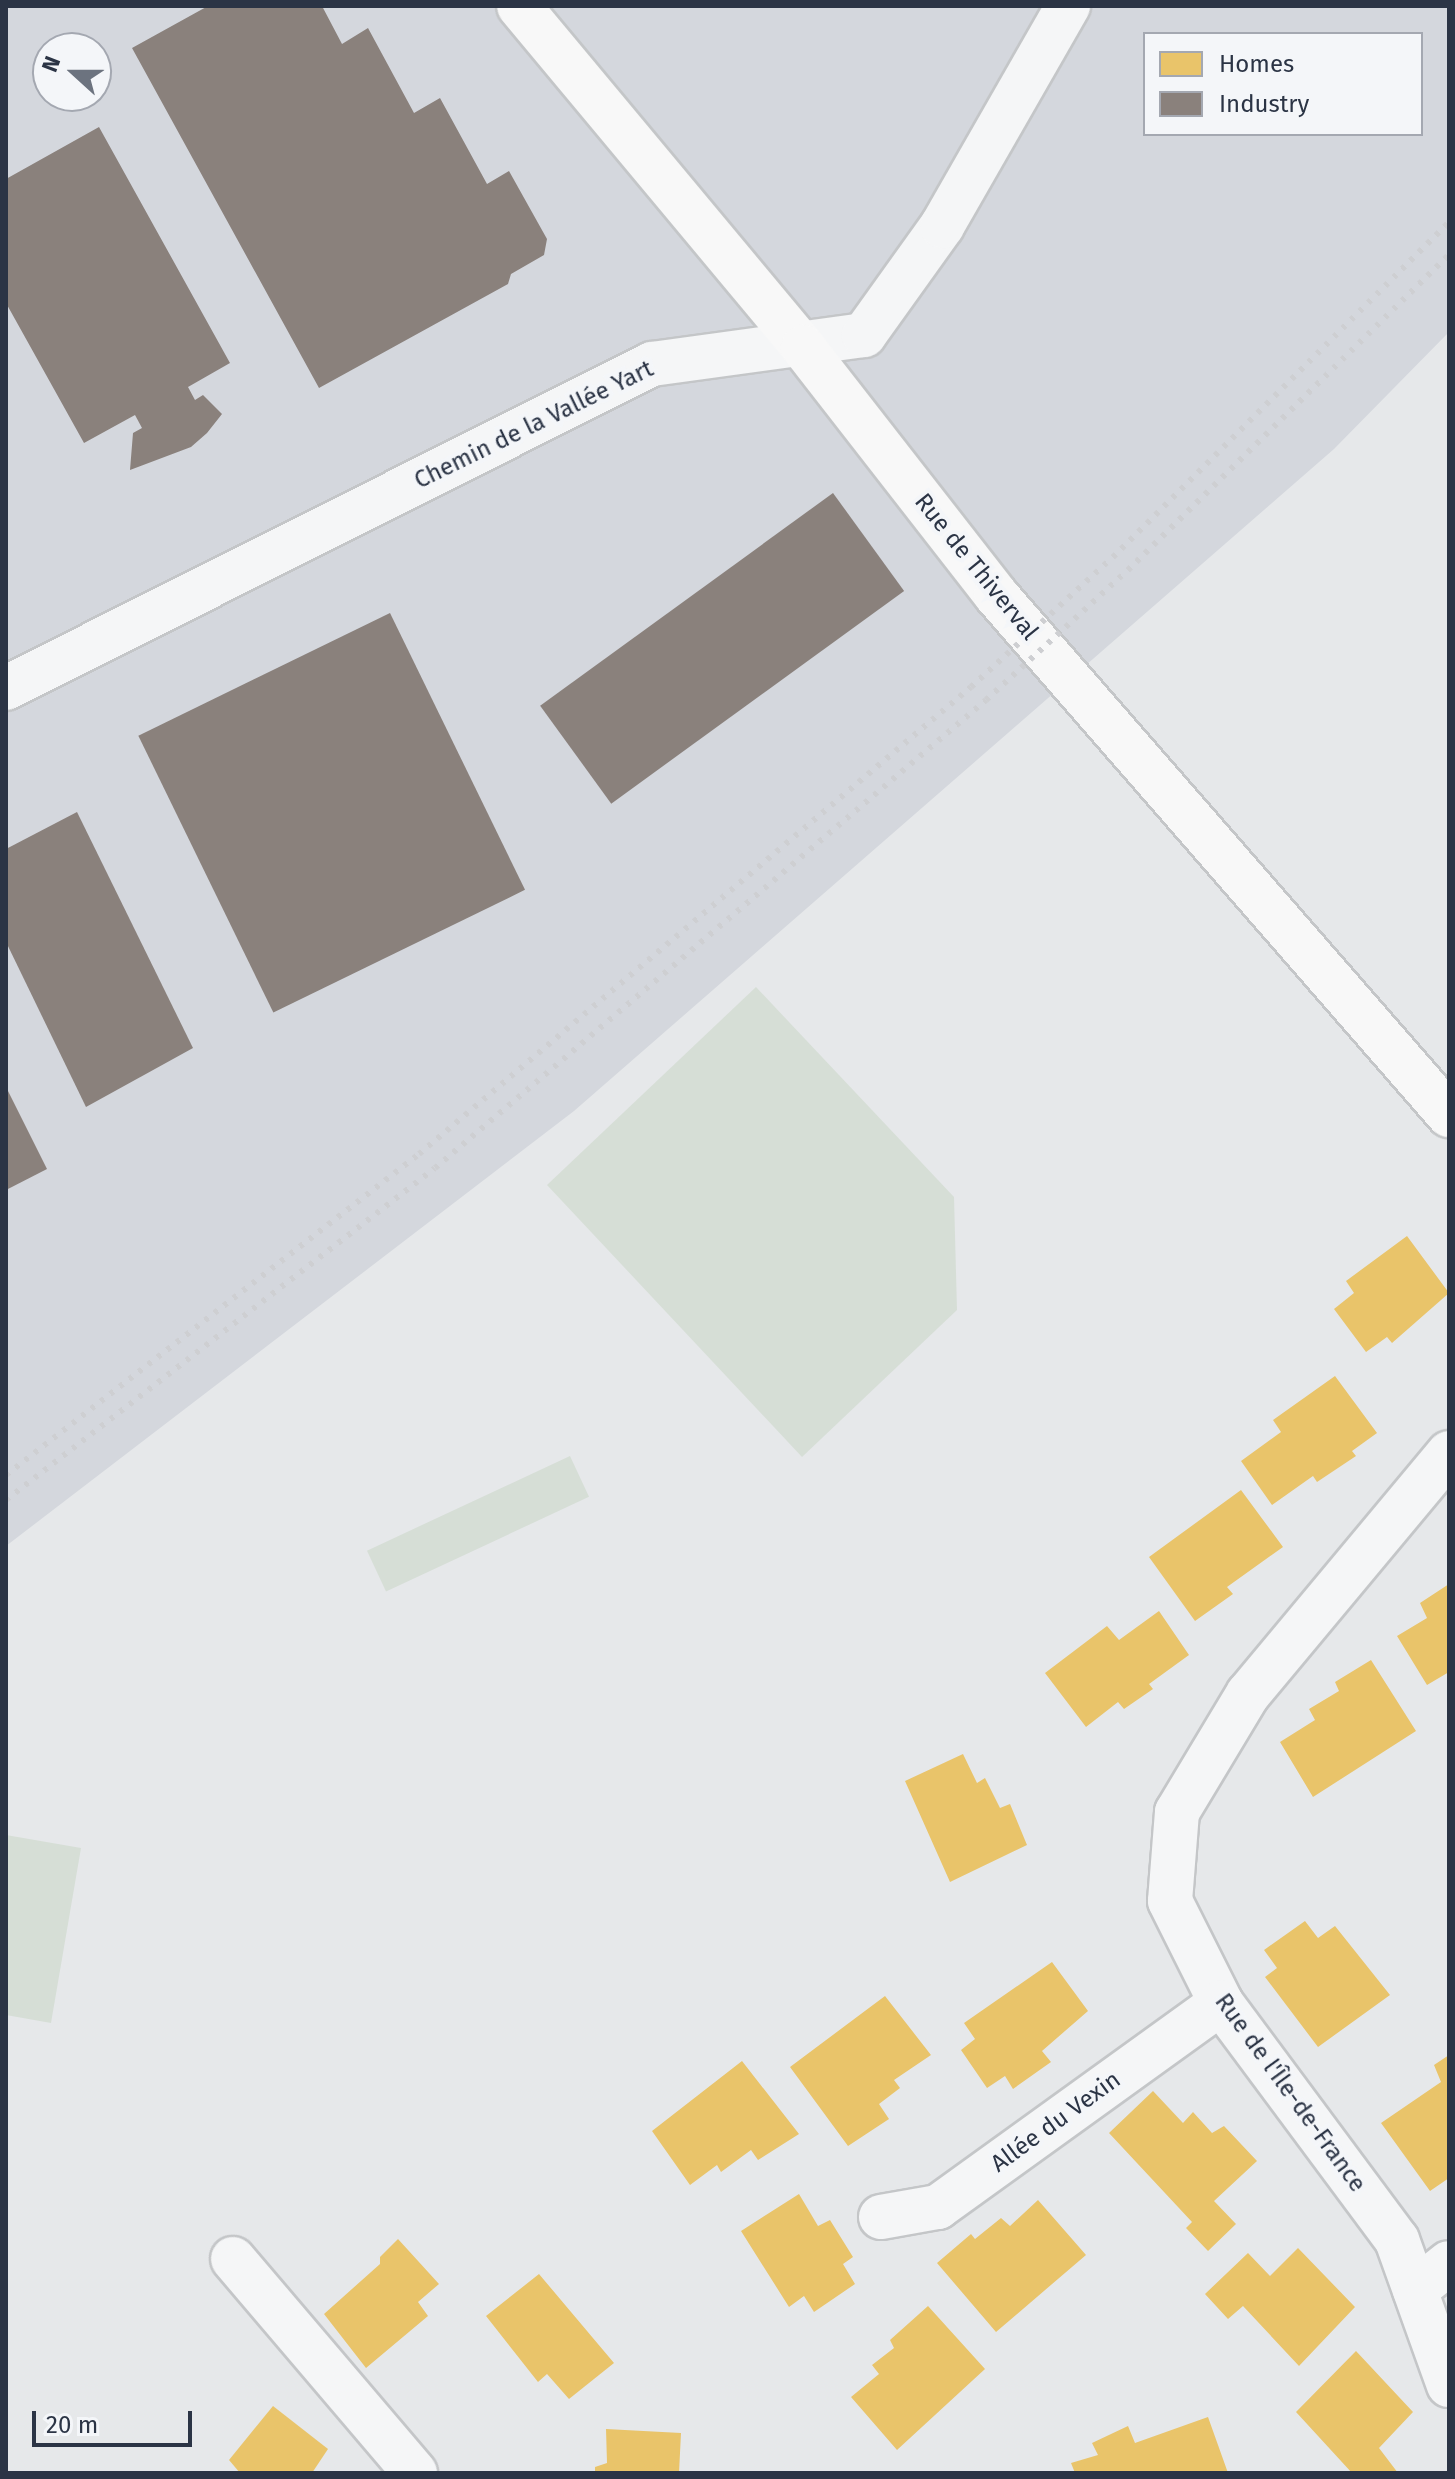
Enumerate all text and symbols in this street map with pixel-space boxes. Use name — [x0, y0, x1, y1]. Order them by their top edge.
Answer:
north arrow — [32, 32, 112, 112]
legend — [1143, 32, 1423, 136]
text: Homes — [1219, 50, 1294, 78]
text: N — [36, 52, 66, 76]
text: Industry — [1219, 90, 1309, 118]
street label: Chemin de la Vallée Yart — [410, 355, 658, 495]
street label: Rue de Thiverval — [908, 488, 1044, 646]
street label: Rue de l'Île-de-France — [1208, 1988, 1372, 2198]
street label: Allée du Vexin — [986, 2065, 1126, 2179]
scale bar — [36, 2395, 196, 2445]
text: 20 m — [46, 2411, 98, 2439]

